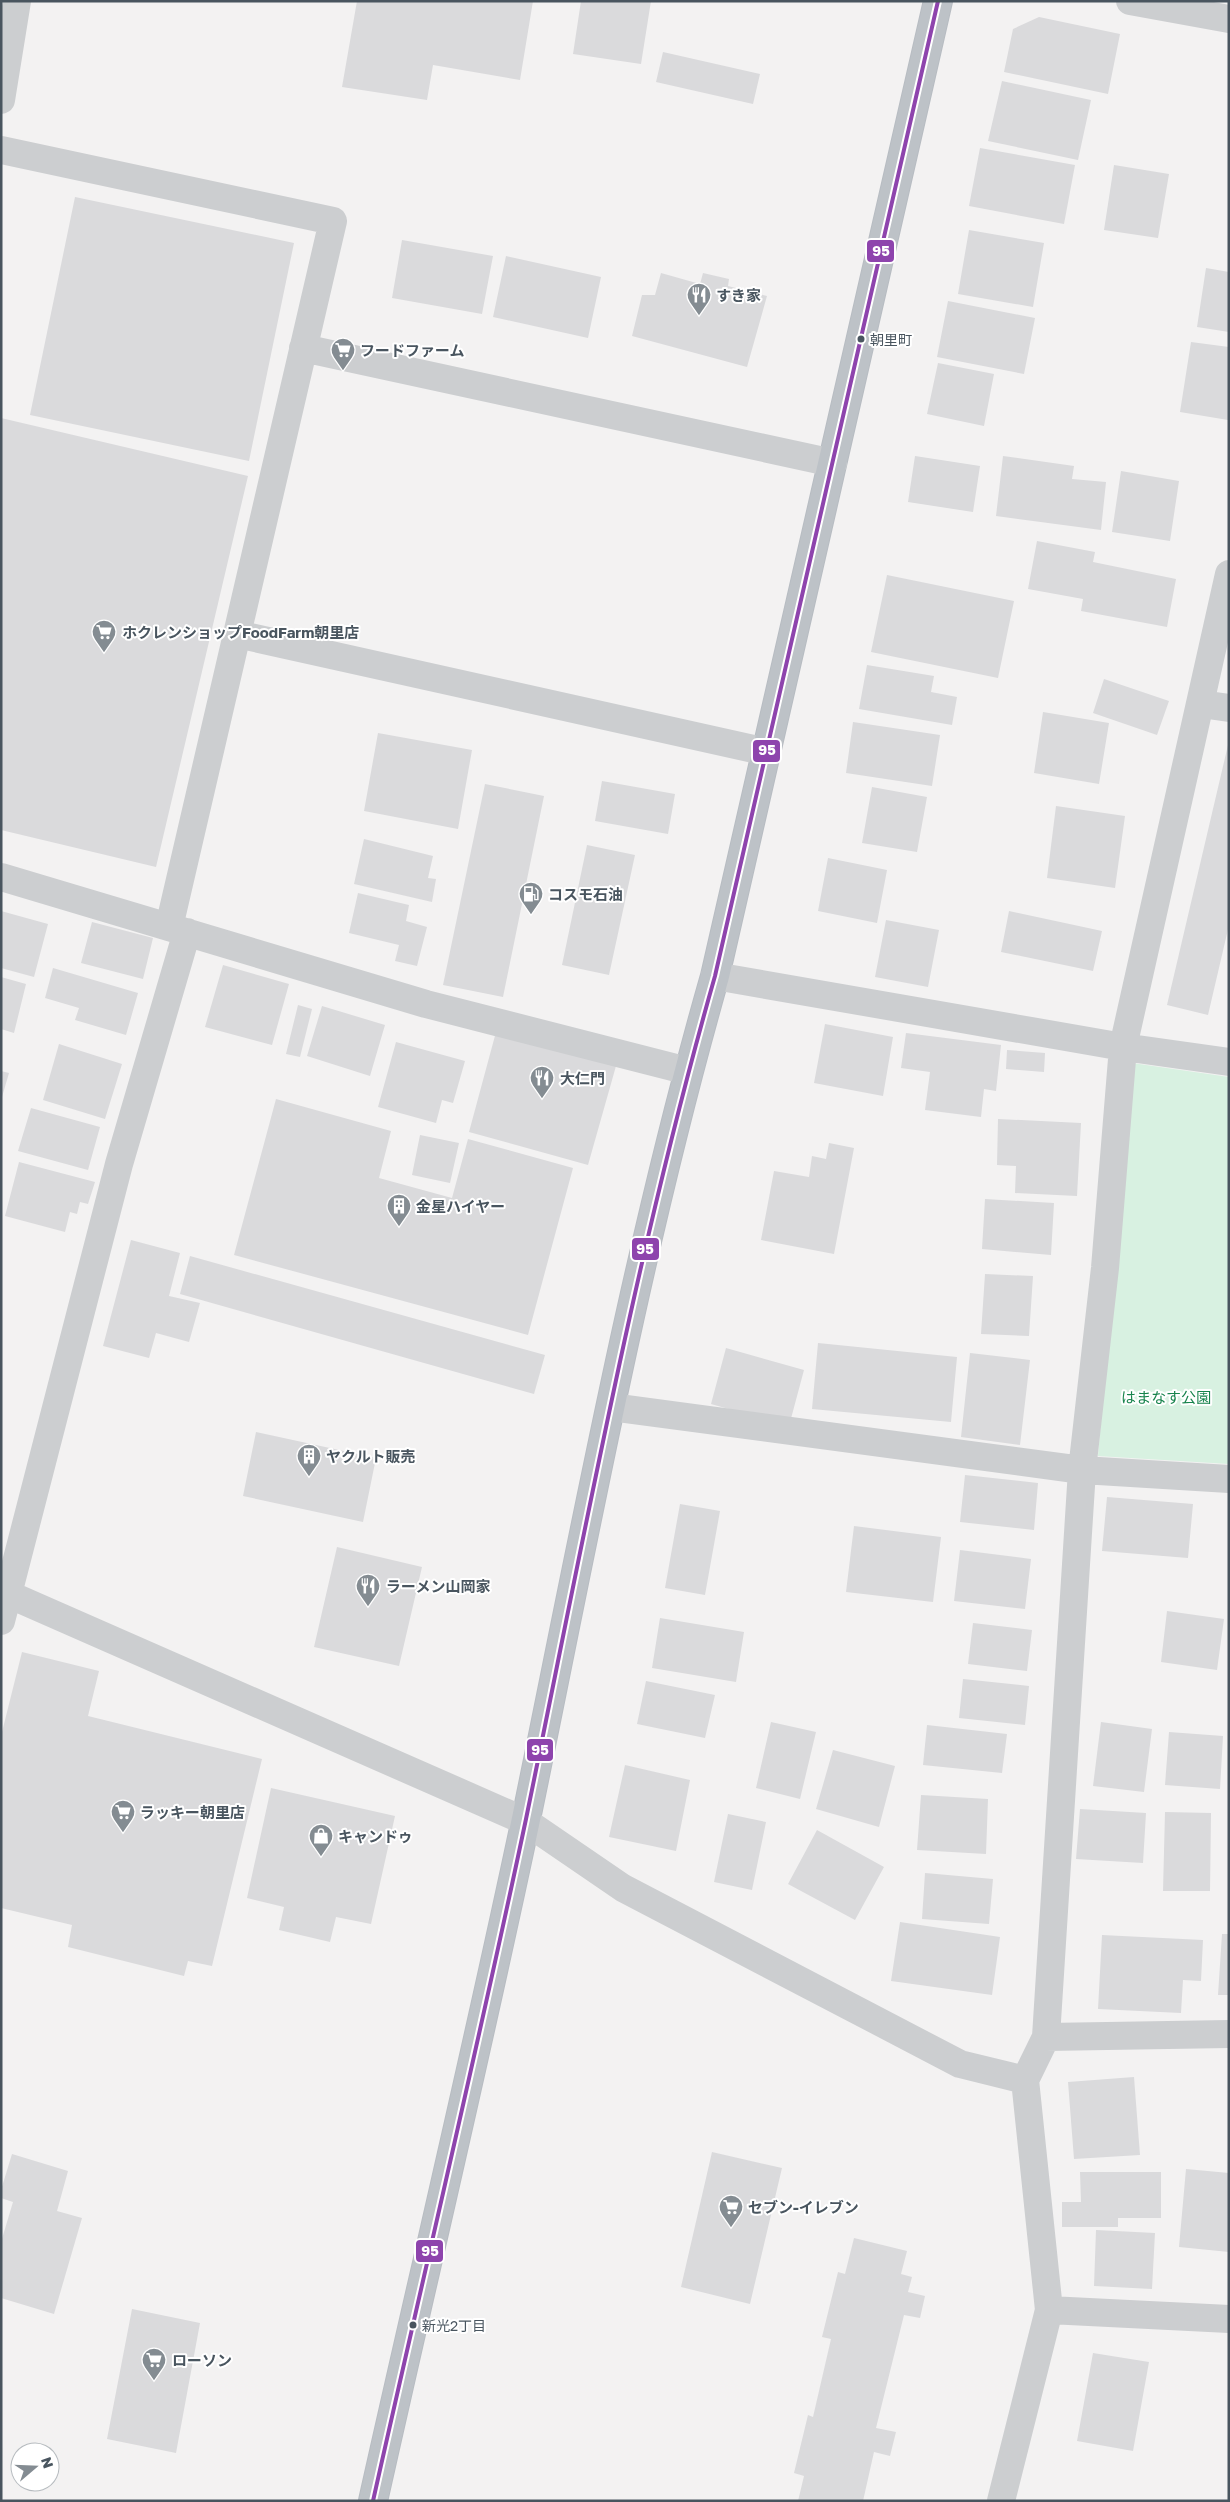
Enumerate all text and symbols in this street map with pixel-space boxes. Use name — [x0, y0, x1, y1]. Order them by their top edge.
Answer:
line badge: 95 — [866, 239, 895, 263]
text: 95 — [872, 242, 890, 259]
restaurant icon: すき家 — [686, 282, 712, 316]
place label: すき家 — [716, 286, 761, 304]
place label: 朝里町 — [870, 331, 912, 348]
marker: 朝里町 — [856, 334, 866, 344]
supermarket icon: フードファーム — [330, 337, 356, 371]
place label: フードファーム — [360, 341, 465, 359]
supermarket icon: ホクレンショップFoodFarm朝里店 — [91, 619, 117, 653]
place label: ホクレンショップFoodFarm朝里店 — [122, 623, 359, 641]
line badge: 95 — [752, 739, 781, 763]
text: 95 — [758, 741, 776, 758]
fuel station icon: コスモ石油 — [518, 881, 544, 915]
place label: コスモ石油 — [548, 885, 623, 903]
restaurant icon: 大仁門 — [529, 1065, 555, 1099]
place label: 大仁門 — [560, 1069, 605, 1087]
building icon: 金星ハイヤー — [386, 1193, 412, 1227]
place label: 金星ハイヤー — [416, 1197, 505, 1215]
line badge: 95 — [631, 1237, 660, 1261]
text: 95 — [636, 1240, 654, 1257]
park label: はまなす公園 — [1121, 1388, 1211, 1406]
building icon: ヤクルト販売 — [296, 1443, 322, 1477]
place label: ヤクルト販売 — [326, 1447, 416, 1465]
restaurant icon: ラーメン山岡家 — [355, 1573, 381, 1607]
place label: ラーメン山岡家 — [386, 1577, 490, 1595]
line badge: 95 — [526, 1738, 554, 1762]
text: 95 — [531, 1741, 549, 1758]
supermarket icon: ラッキー朝里店 — [110, 1799, 136, 1833]
place label: ラッキー朝里店 — [140, 1803, 245, 1821]
shop icon: キャンドゥ — [308, 1823, 334, 1857]
place label: キャンドゥ — [338, 1827, 413, 1845]
supermarket icon: セブン-イレブン — [718, 2194, 744, 2228]
place label: セブン-イレブン — [748, 2198, 859, 2216]
line badge: 95 — [415, 2239, 444, 2263]
text: 95 — [421, 2242, 439, 2259]
place label: 新光2丁目 — [422, 2317, 486, 2334]
marker: 新光2丁目 — [408, 2320, 418, 2330]
supermarket icon: ローソン — [141, 2347, 167, 2381]
place label: ローソン — [172, 2351, 232, 2369]
north arrow — [10, 2442, 60, 2492]
text: N — [38, 2455, 58, 2470]

